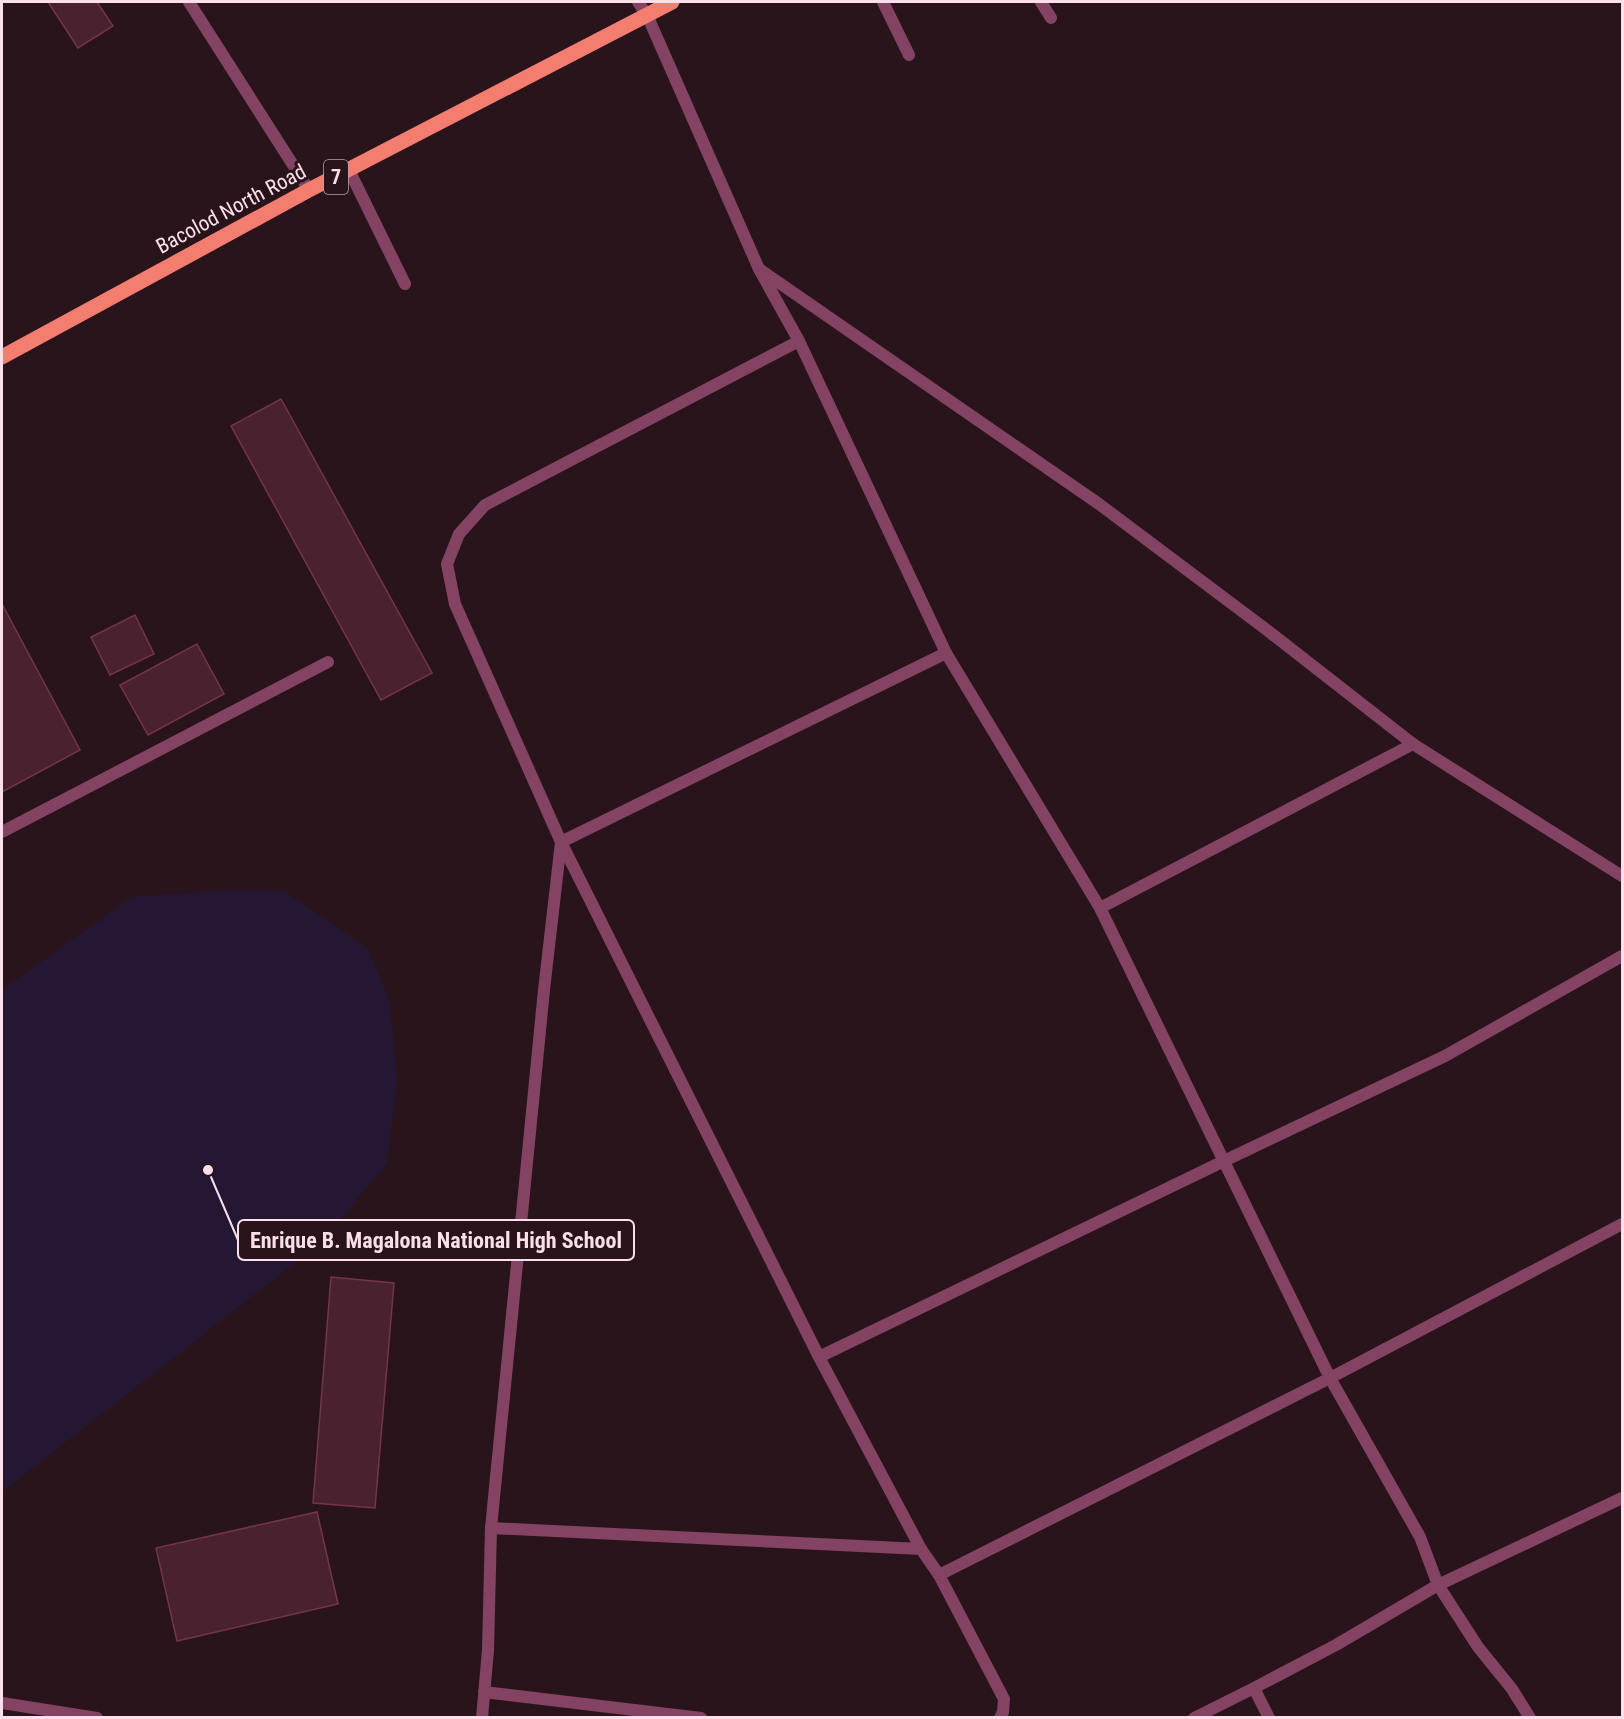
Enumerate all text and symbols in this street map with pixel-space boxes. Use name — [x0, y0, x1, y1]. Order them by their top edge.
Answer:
street label: Bacolod North Road — [152, 159, 310, 259]
road number: 7 — [324, 160, 348, 194]
callout: Enrique B. Magalona National High School — [238, 1220, 634, 1260]
text: Enrique B. Magalona National High School — [250, 1228, 622, 1253]

